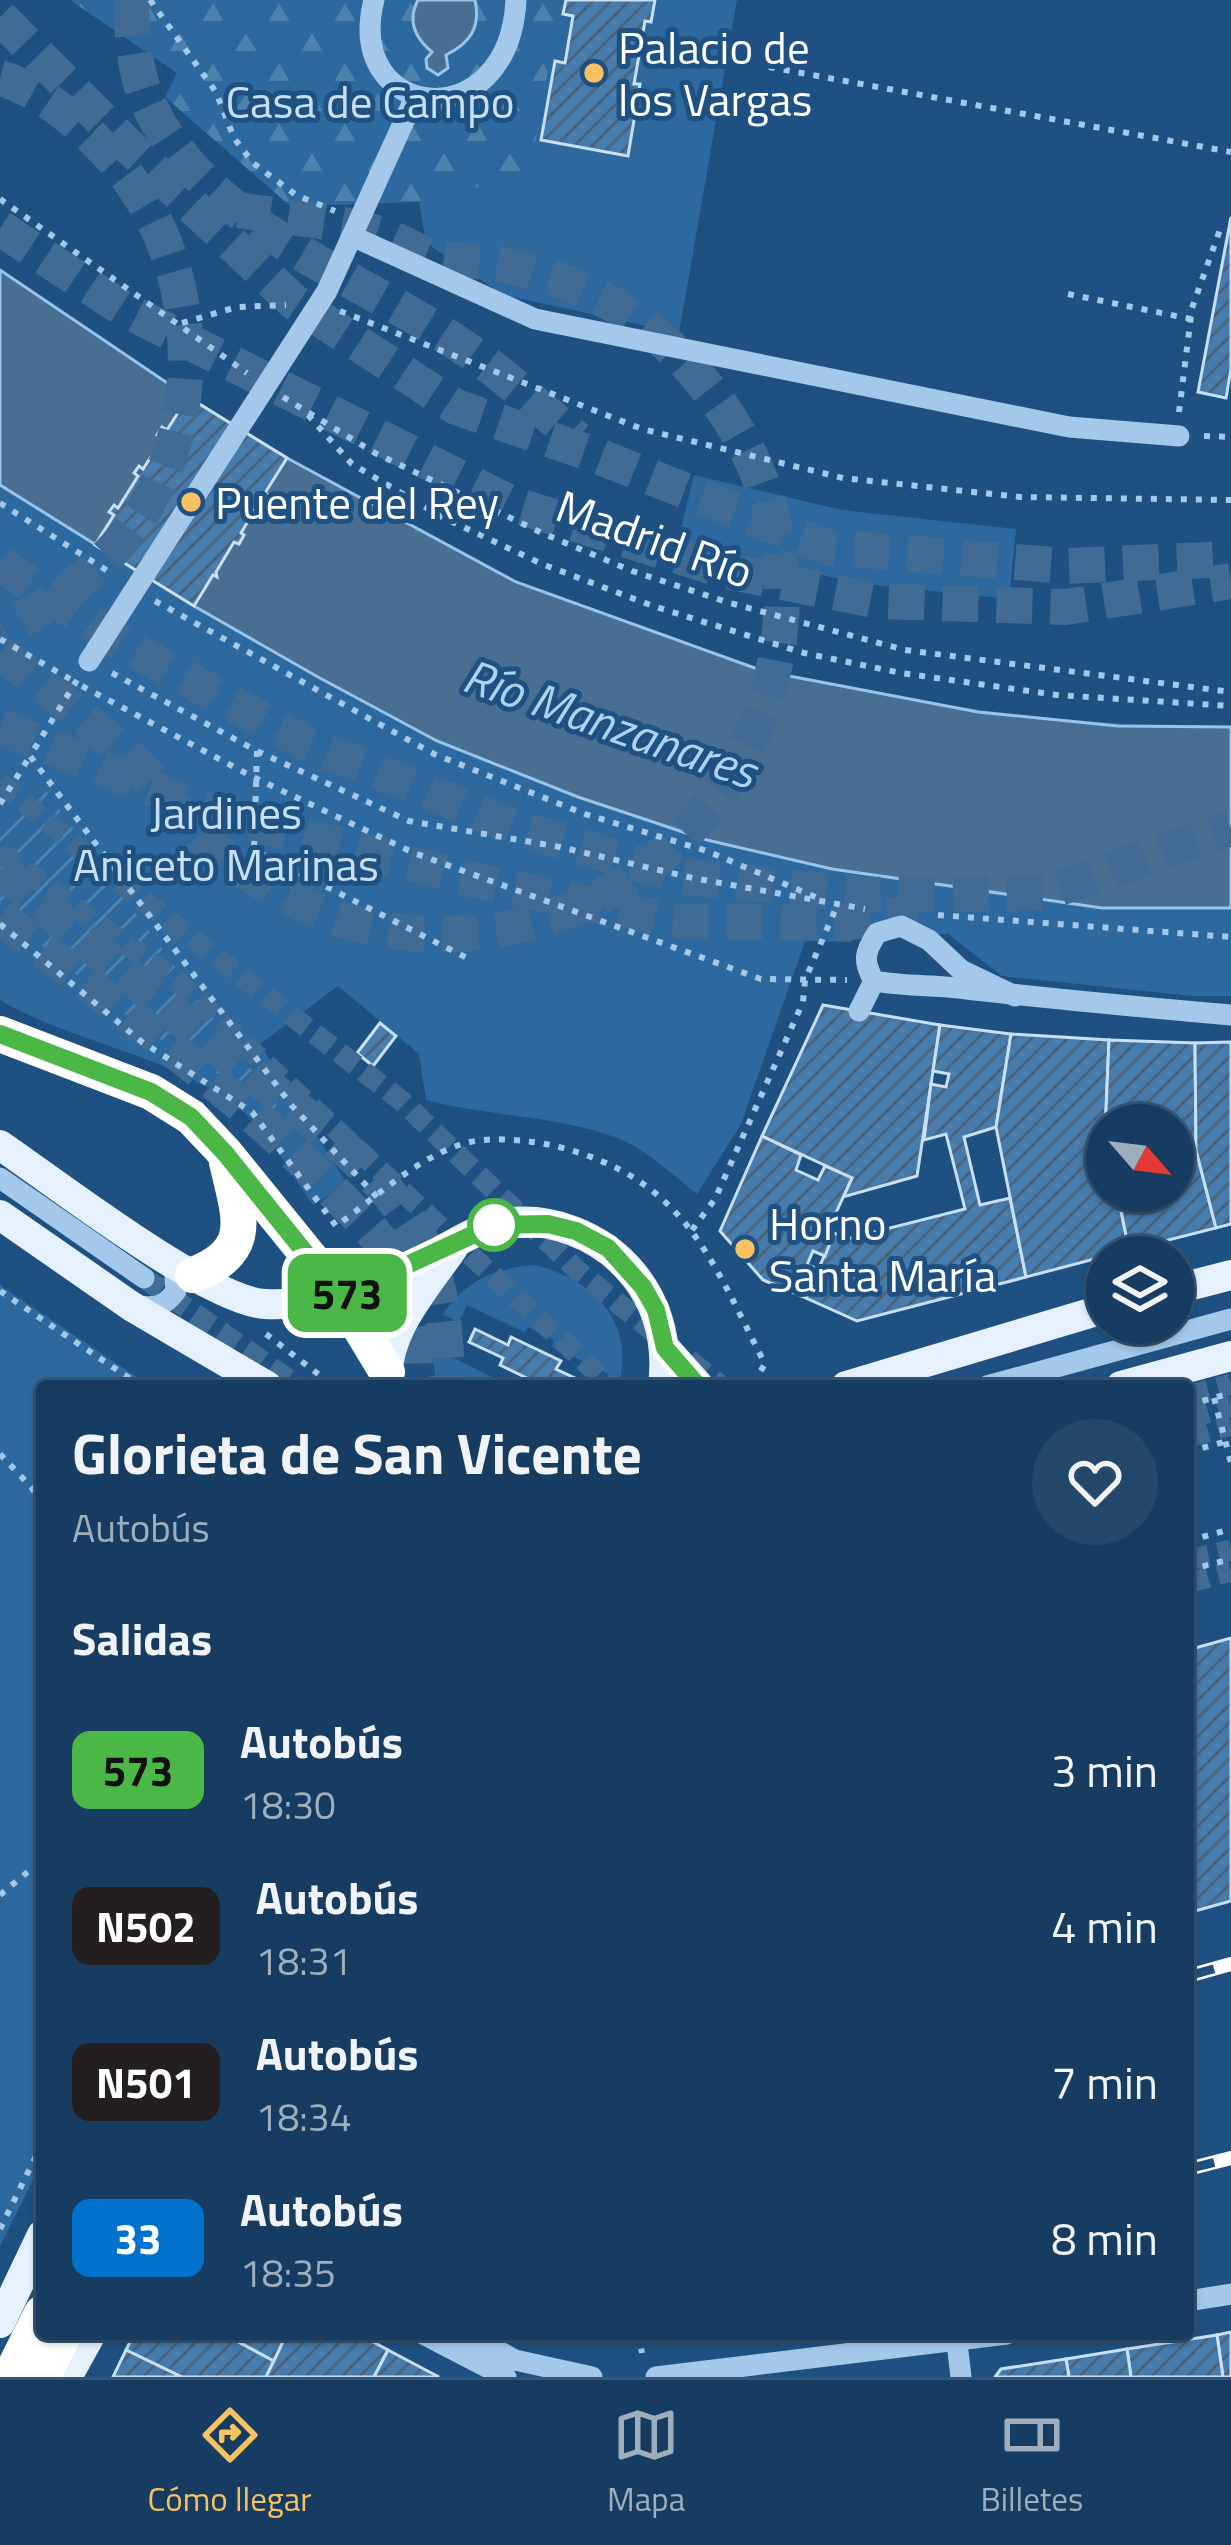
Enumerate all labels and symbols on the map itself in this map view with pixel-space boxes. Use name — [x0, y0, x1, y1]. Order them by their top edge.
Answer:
place label: Palacio de los Vargas — [618, 13, 812, 133]
marker: Palacio de los Vargas — [581, 60, 607, 86]
park label: Casa de Campo — [226, 67, 514, 135]
place label: Puente del Rey — [215, 468, 499, 536]
street label: Madrid Río — [547, 471, 763, 605]
marker: Puente del Rey — [178, 489, 204, 515]
water label: Río Manzanares — [454, 639, 769, 808]
park label: Jardines Aniceto Marinas — [73, 778, 379, 898]
north arrow — [1086, 1104, 1194, 1212]
place label: Horno Santa María — [769, 1189, 997, 1309]
unlabelled marker — [469, 1200, 519, 1250]
marker: Horno Santa María — [732, 1236, 758, 1262]
line badge: 573 — [278, 1254, 416, 1332]

